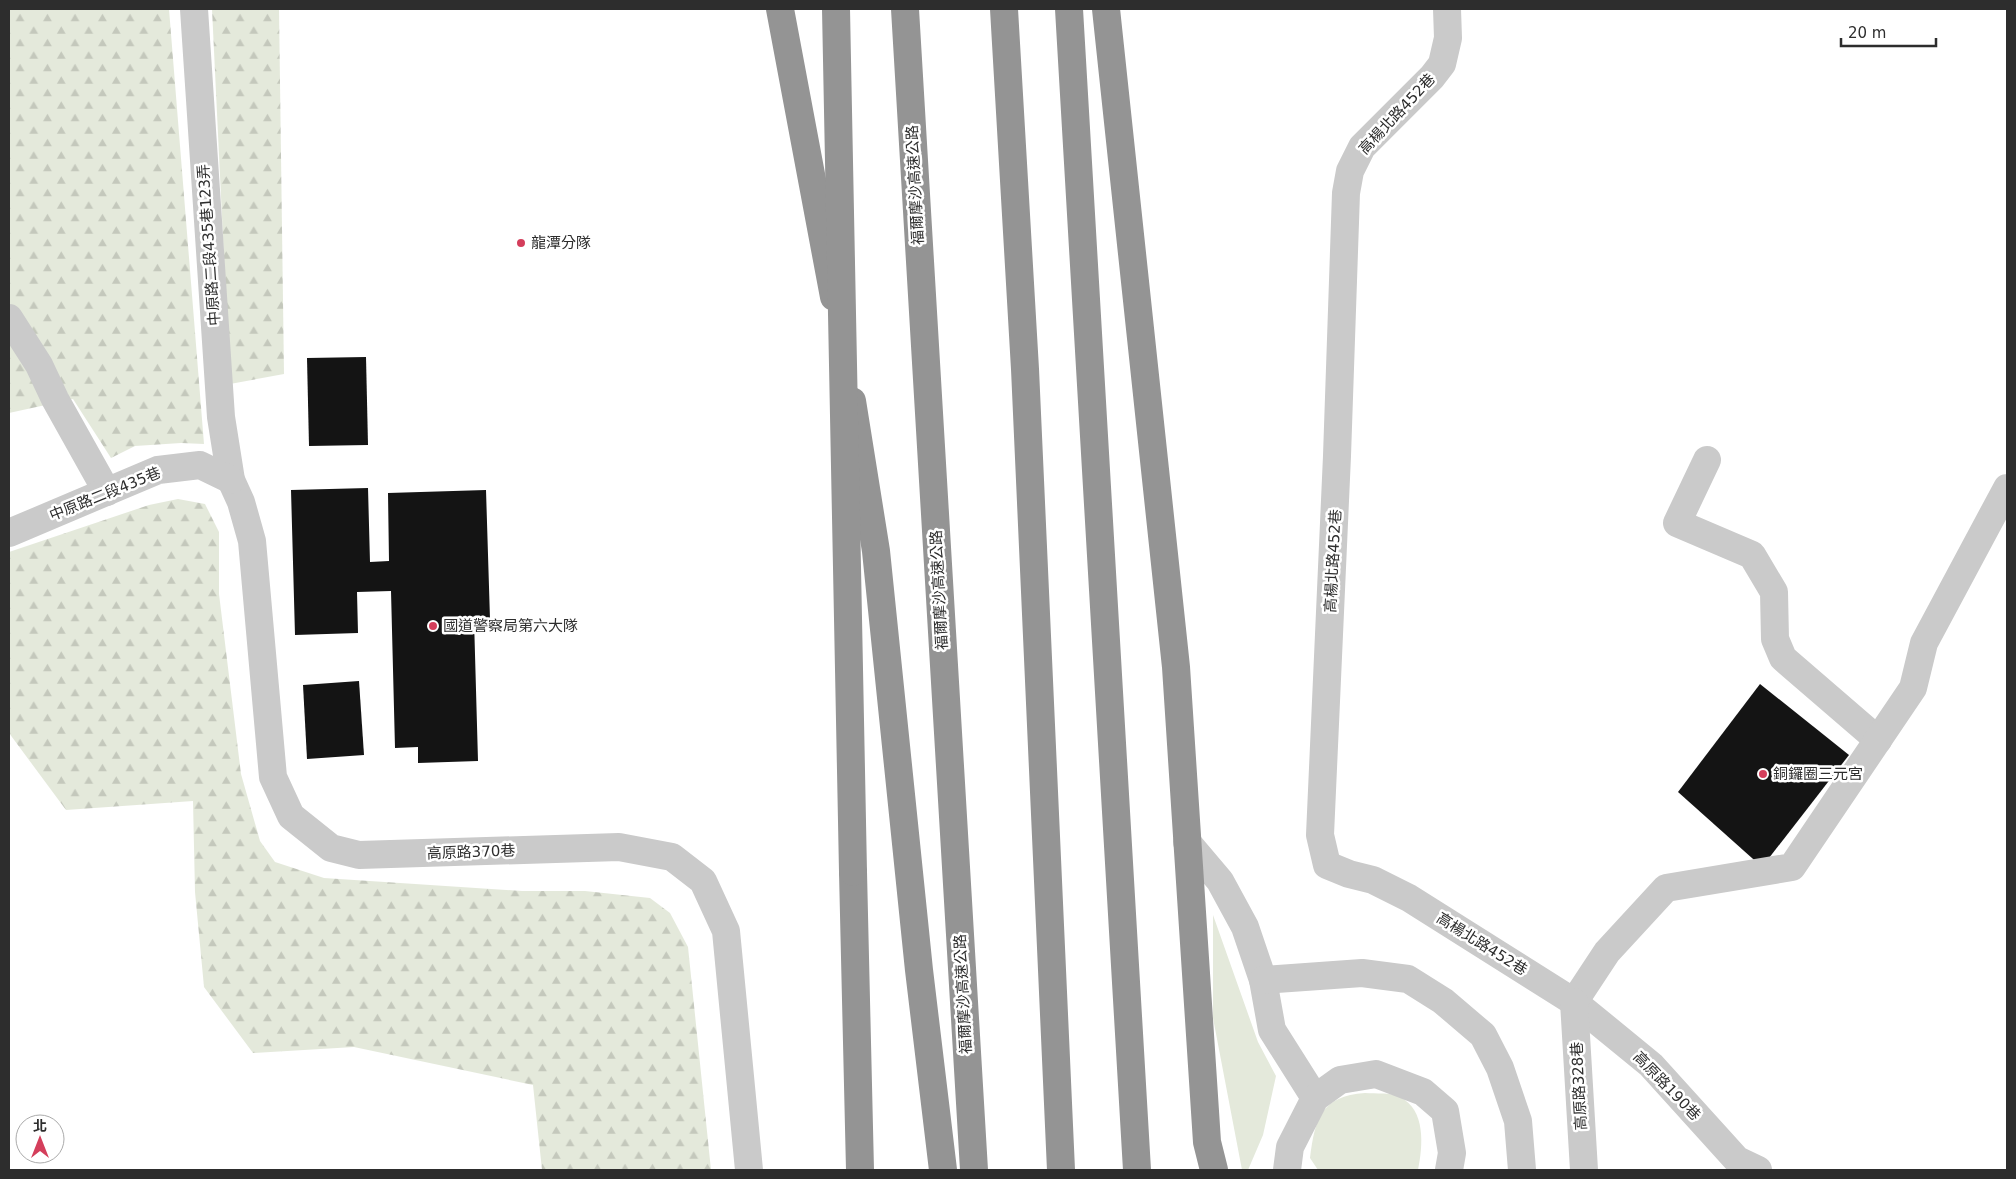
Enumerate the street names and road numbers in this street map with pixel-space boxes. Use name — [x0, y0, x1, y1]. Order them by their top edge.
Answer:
street label: 高楊北路452巷 — [1355, 70, 1439, 158]
street label: 福爾摩沙高速公路 — [903, 125, 927, 245]
street label: 中原路二段435巷123弄 — [194, 163, 224, 327]
street label: 中原路二段435巷 — [47, 463, 163, 525]
street label: 高楊北路452巷 — [1321, 509, 1345, 613]
street label: 福爾摩沙高速公路 — [927, 530, 951, 650]
street label: 高原路370巷 — [426, 841, 516, 863]
street label: 高楊北路452巷 — [1433, 909, 1531, 979]
street label: 福爾摩沙高速公路 — [951, 934, 975, 1054]
street label: 高原路328巷 — [1568, 1041, 1590, 1131]
street label: 高原路190巷 — [1630, 1048, 1704, 1124]

